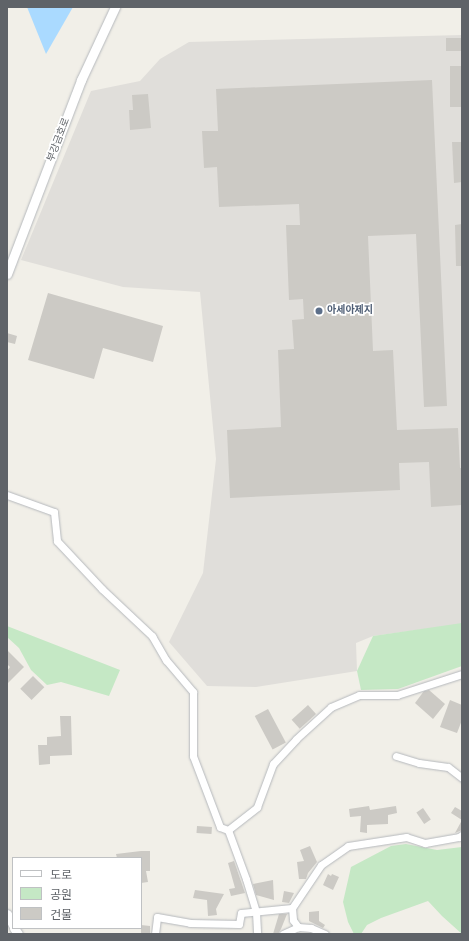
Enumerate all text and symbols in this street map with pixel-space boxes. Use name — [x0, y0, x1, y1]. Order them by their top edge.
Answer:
street label: 부강금호로 — [45, 116, 73, 164]
place label: 아세아제지 — [327, 305, 373, 317]
marker: 아세아제지 — [314, 306, 324, 316]
legend — [12, 857, 142, 929]
text: 도로 — [50, 868, 72, 882]
text: 공원 — [50, 888, 72, 902]
text: 건물 — [50, 908, 72, 922]

